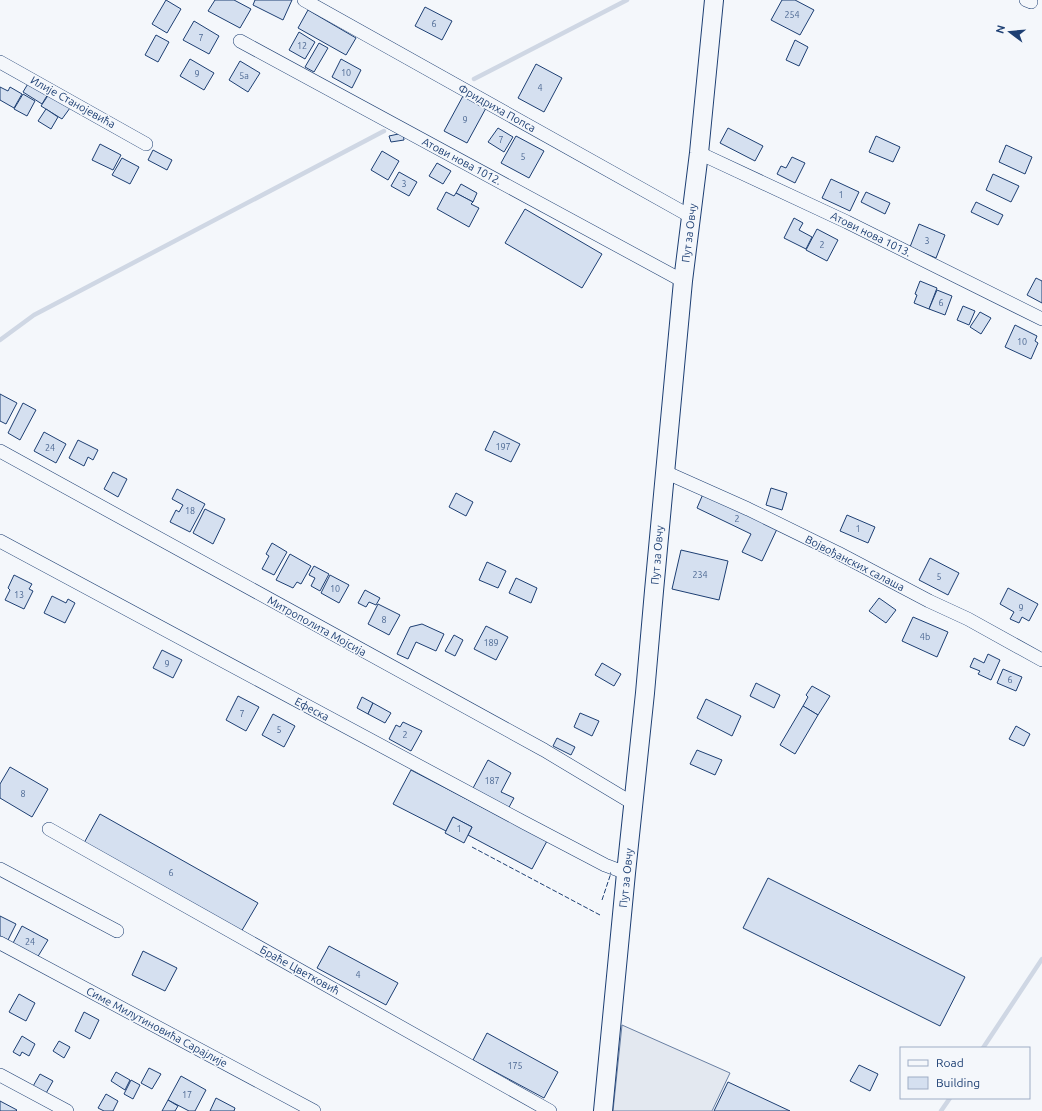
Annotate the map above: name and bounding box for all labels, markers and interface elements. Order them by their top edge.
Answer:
house number: 254 [784,10,800,20]
north arrow [990,12,1030,52]
house number: 6 [431,19,437,29]
text: N [993,24,1007,35]
house number: 7 [198,33,204,43]
house number: 12 [297,41,307,51]
house number: 10 [341,68,351,78]
house number: 9 [194,69,200,79]
house number: 5a [239,71,249,81]
street label: Илије Станојевића [28,74,118,130]
street label: Фридриха Попса [456,82,538,134]
house number: 4 [537,83,543,93]
house number: 9 [462,115,468,125]
street label: Атови нова 1012. [420,135,504,187]
house number: 7 [498,135,504,145]
house number: 5 [520,152,526,162]
house number: 3 [401,179,407,189]
house number: 1 [838,190,844,200]
street label: Пут за Овчу [679,202,699,263]
street label: Атови нова 1013. [829,209,913,259]
house number: 3 [924,236,930,246]
house number: 2 [819,240,825,250]
house number: 6 [938,298,944,308]
house number: 10 [1017,337,1027,347]
house number: 197 [495,442,511,452]
house number: 24 [45,443,55,453]
house number: 18 [185,506,195,516]
house number: 2 [734,514,740,524]
street label: Пут за Овчу [648,524,666,585]
house number: 1 [855,524,861,534]
street label: Војвођанских салаша [803,533,907,593]
house number: 234 [692,570,708,580]
house number: 5 [936,572,942,582]
house number: 10 [330,584,340,594]
house number: 13 [14,590,24,600]
street label: Митрополита Мојсија [265,594,369,658]
house number: 9 [1018,603,1024,613]
house number: 8 [381,615,387,625]
house number: 4b [920,632,930,642]
house number: 189 [483,638,499,648]
house number: 9 [164,659,170,669]
house number: 6 [1007,675,1013,685]
street label: Ефеска [293,695,331,723]
house number: 7 [239,709,245,719]
house number: 5 [276,725,282,735]
house number: 2 [402,730,408,740]
house number: 187 [484,776,500,786]
house number: 8 [20,789,26,799]
house number: 1 [456,824,462,834]
street label: Пут за Овчу [617,847,635,908]
house number: 6 [168,868,174,878]
house number: 24 [25,937,35,947]
street label: Браће Цветковић [258,943,342,997]
house number: 4 [355,970,361,980]
street label: Симе Милутиновића Сарајлије [84,985,230,1069]
legend [900,1047,1030,1099]
text: Road [936,1056,964,1069]
house number: 175 [507,1061,523,1071]
text: Building [936,1076,980,1089]
house number: 17 [182,1090,192,1100]

